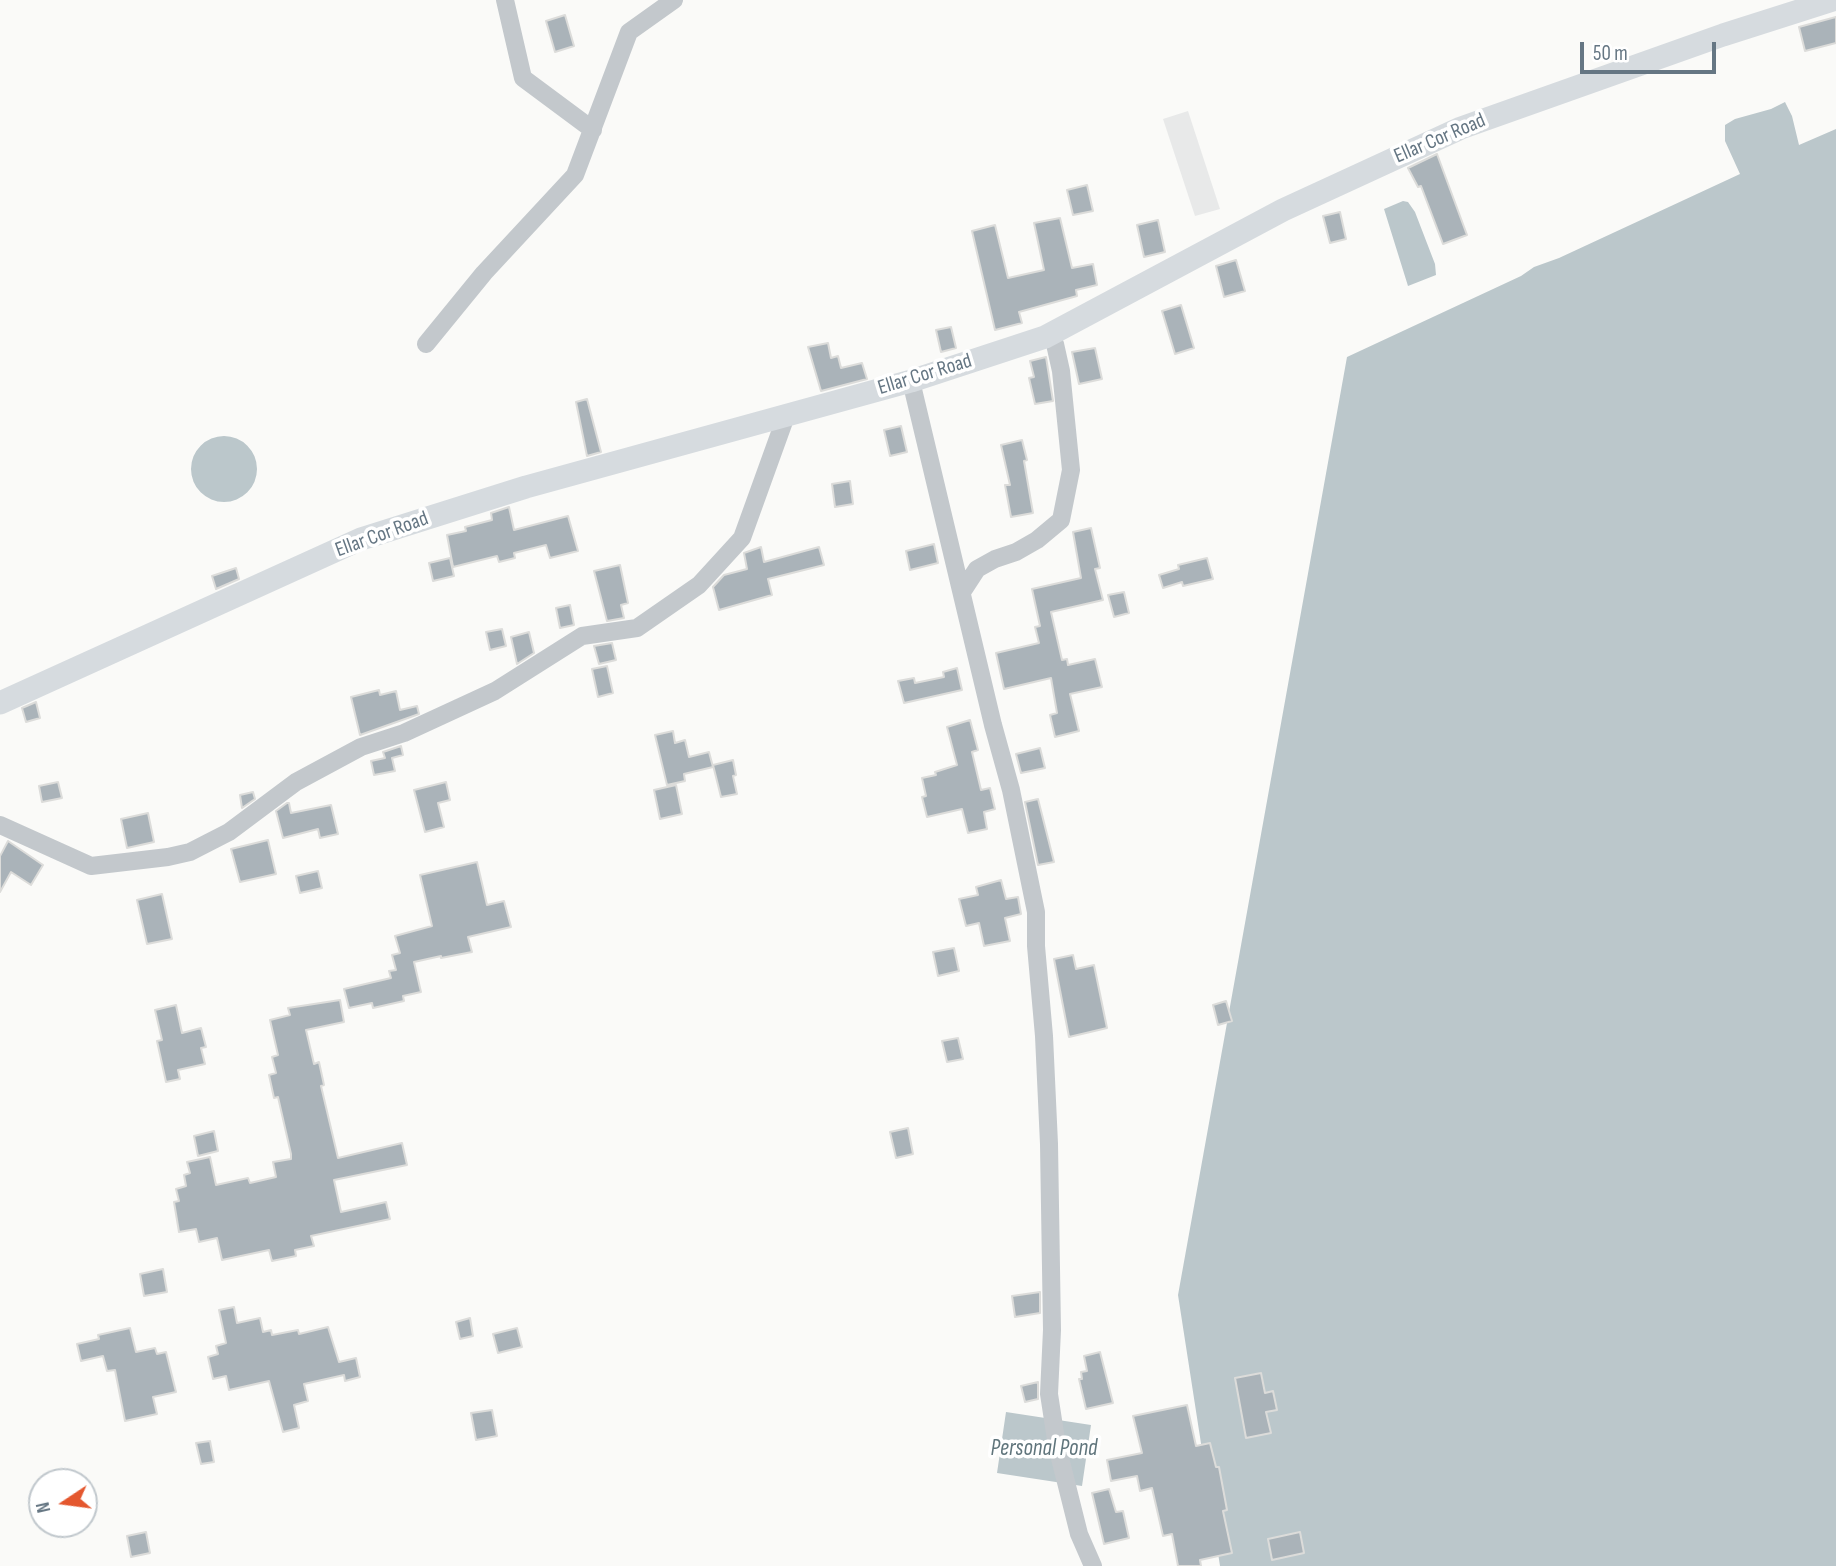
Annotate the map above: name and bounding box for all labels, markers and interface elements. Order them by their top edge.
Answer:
scale bar [1584,28,1720,72]
text: 50 m [1593,41,1628,66]
street label: Ellar Cor Road [1390,108,1490,170]
street label: Ellar Cor Road [875,349,975,401]
street label: Ellar Cor Road [332,507,432,563]
water label: Personal Pond [991,1435,1097,1463]
north arrow [28,1468,98,1538]
text: N [32,1500,56,1515]

